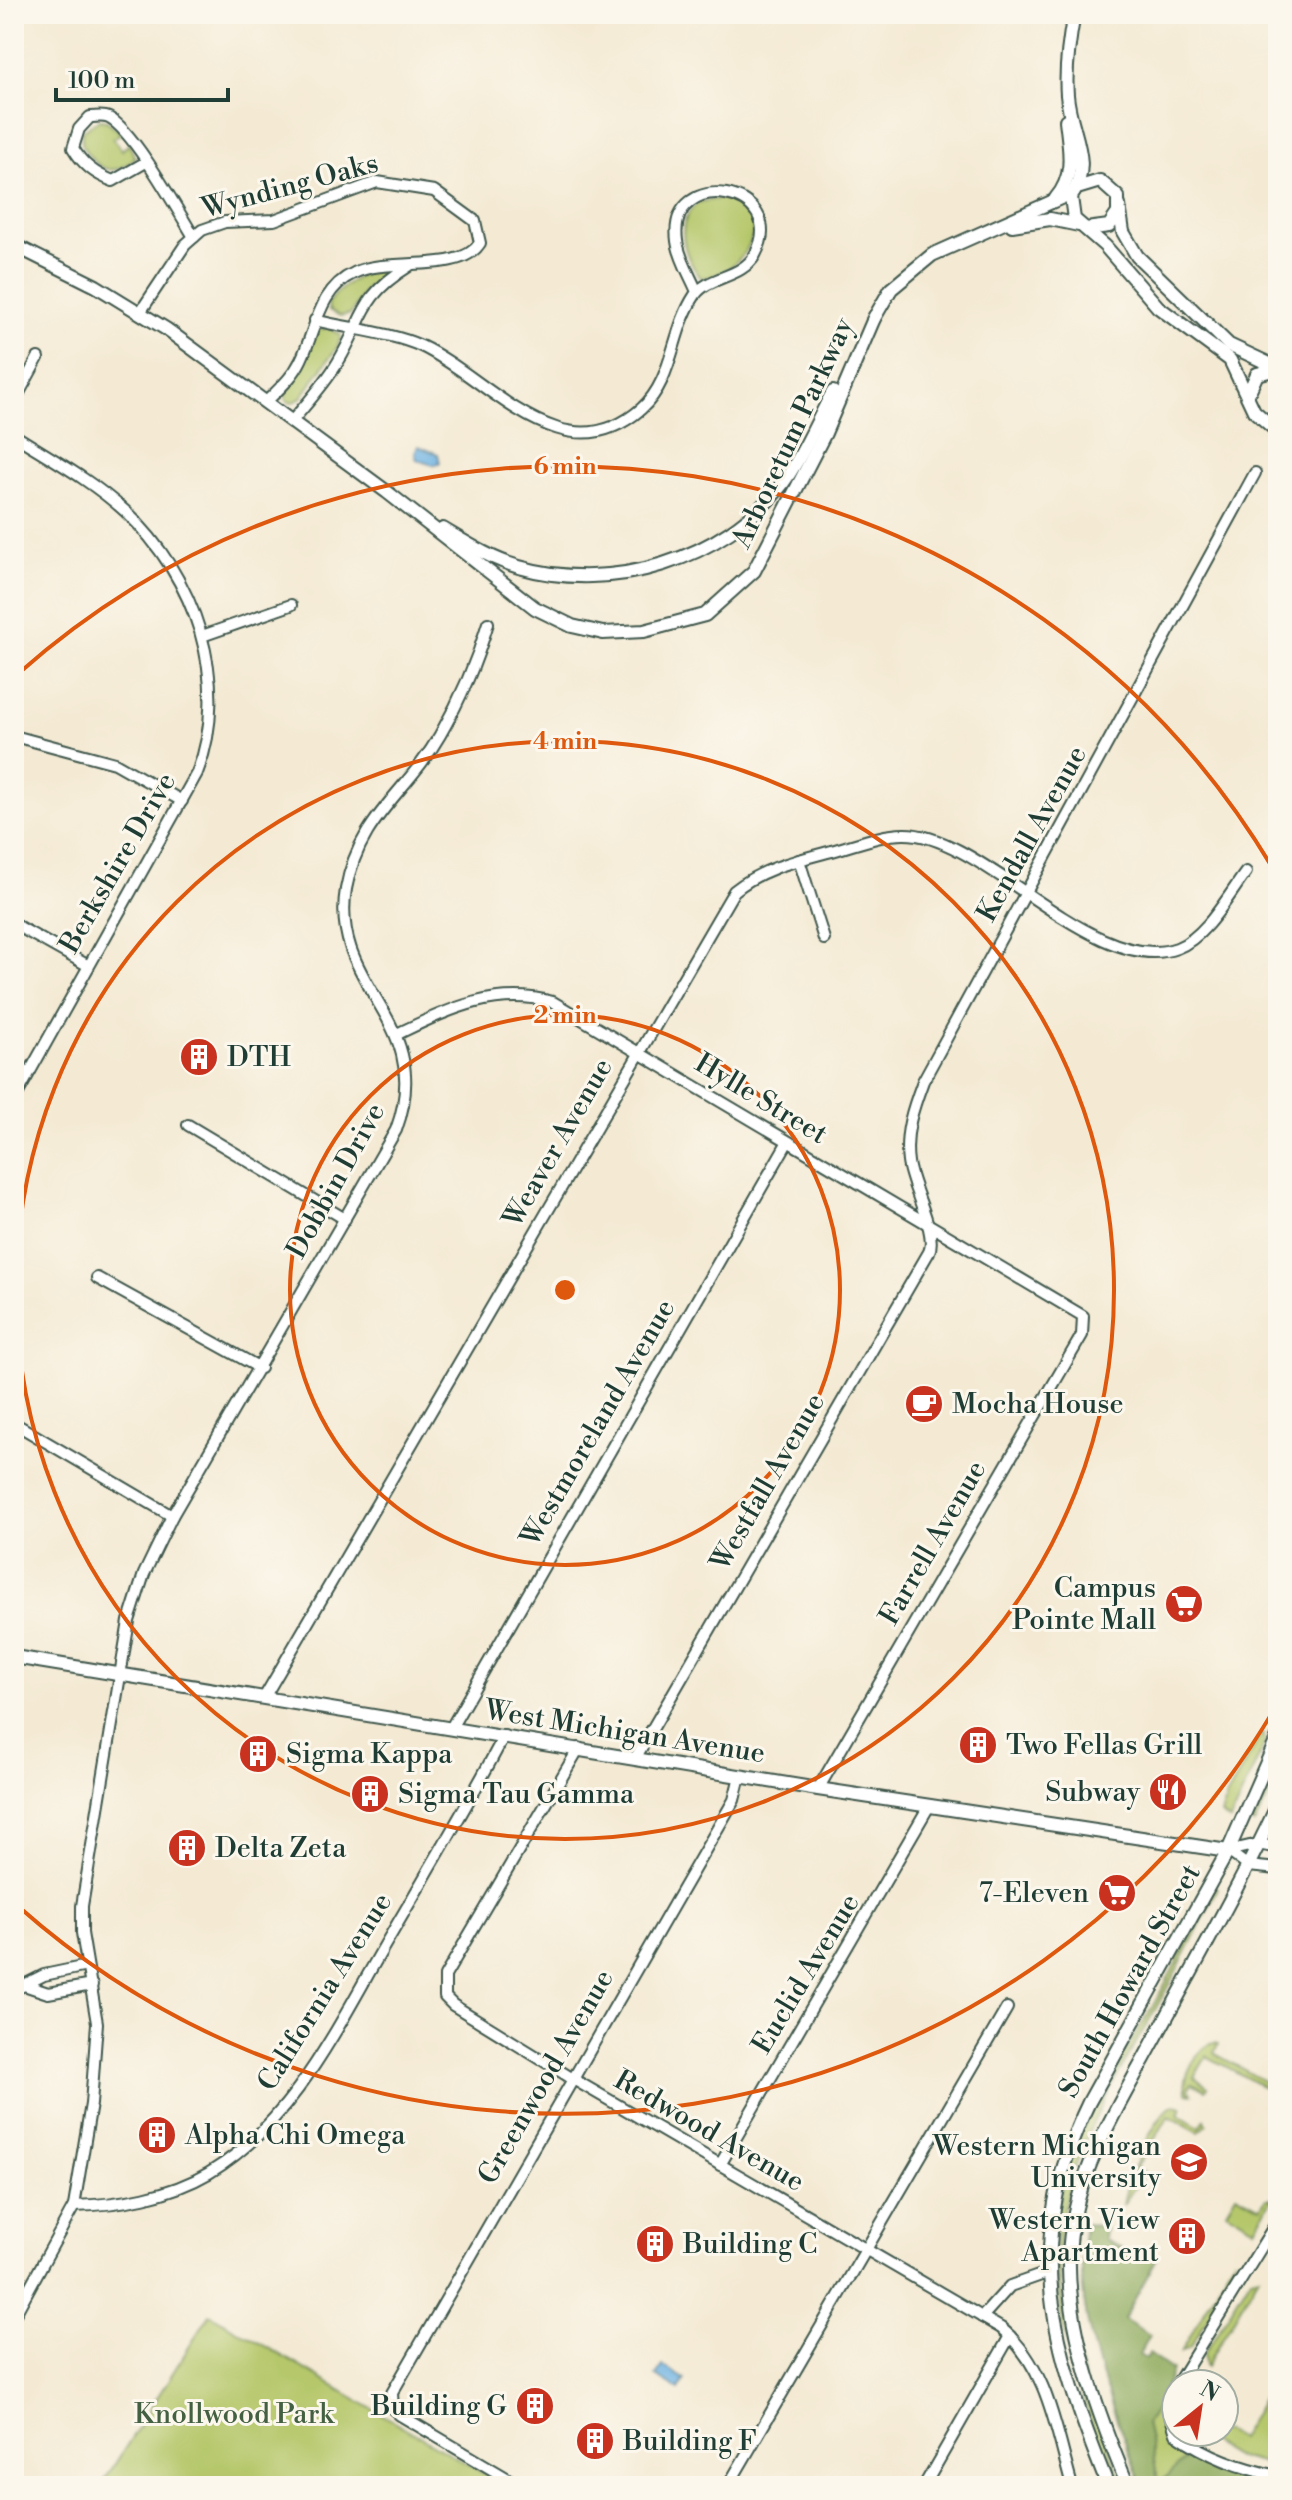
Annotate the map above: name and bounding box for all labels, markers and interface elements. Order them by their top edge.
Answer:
scale bar [56,52,228,102]
text: 100 m [68,66,135,96]
street label: Wynding Oaks [197,146,382,227]
street label: Arboretum Parkway [724,312,862,555]
text: 6 min [533,452,597,482]
text: 4 min [533,727,597,757]
street label: Kendall Avenue [969,740,1095,928]
street label: Berkshire Drive [52,767,184,960]
text: 2 min [533,1001,597,1031]
building icon: DTH [178,1036,220,1078]
place label: DTH [227,1040,291,1075]
street label: Hylle Street [688,1046,834,1152]
street label: Weaver Avenue [495,1052,621,1235]
street label: Dobbin Drive [279,1097,393,1265]
centre of rings [551,1276,579,1304]
street label: Westmoreland Avenue [512,1293,683,1554]
cafe icon: Mocha House [903,1383,945,1425]
street label: Westfall Avenue [703,1387,833,1578]
place label: Mocha House [952,1387,1124,1422]
street label: Farrell Avenue [872,1455,994,1631]
place label: Campus Pointe Mall [1012,1571,1156,1638]
supermarket icon: Campus Pointe Mall [1163,1583,1205,1625]
street label: West Michigan Avenue [481,1692,768,1771]
building icon: Two Fellas Grill [957,1724,999,1766]
place label: Two Fellas Grill [1006,1728,1202,1763]
building icon: Sigma Kappa [237,1733,279,1775]
place label: Sigma Kappa [286,1737,453,1772]
restaurant icon: Subway [1147,1771,1189,1813]
building icon: Sigma Tau Gamma [349,1773,391,1815]
place label: Subway [1045,1775,1140,1810]
place label: Sigma Tau Gamma [398,1777,635,1812]
building icon: Delta Zeta [166,1827,208,1869]
place label: Delta Zeta [215,1831,347,1866]
street label: South Howard Street [1051,1858,1209,2104]
supermarket icon: 7-Eleven [1096,1872,1138,1914]
place label: 7-Eleven [979,1876,1089,1911]
street label: California Avenue [250,1886,400,2098]
street label: Euclid Avenue [744,1888,868,2060]
street label: Greenwood Avenue [470,1964,622,2190]
street label: Redwood Avenue [608,2062,810,2200]
building icon: Alpha Chi Omega [136,2114,178,2156]
place label: Alpha Chi Omega [184,2118,406,2153]
place label: Western Michigan University [932,2129,1161,2196]
school or university icon: Western Michigan University [1168,2141,1210,2183]
place label: Western View Apartment [988,2203,1160,2270]
building icon: Western View Apartment [1166,2215,1208,2257]
building icon: Building C [634,2223,676,2265]
place label: Building C [682,2227,818,2262]
north arrow [1160,2368,1240,2448]
text: N [1195,2376,1224,2408]
building icon: Building G [514,2385,556,2427]
place label: Building G [370,2389,507,2424]
park label: Knollwood Park [134,2397,335,2432]
building icon: Building F [574,2420,616,2462]
place label: Building F [622,2424,757,2459]

